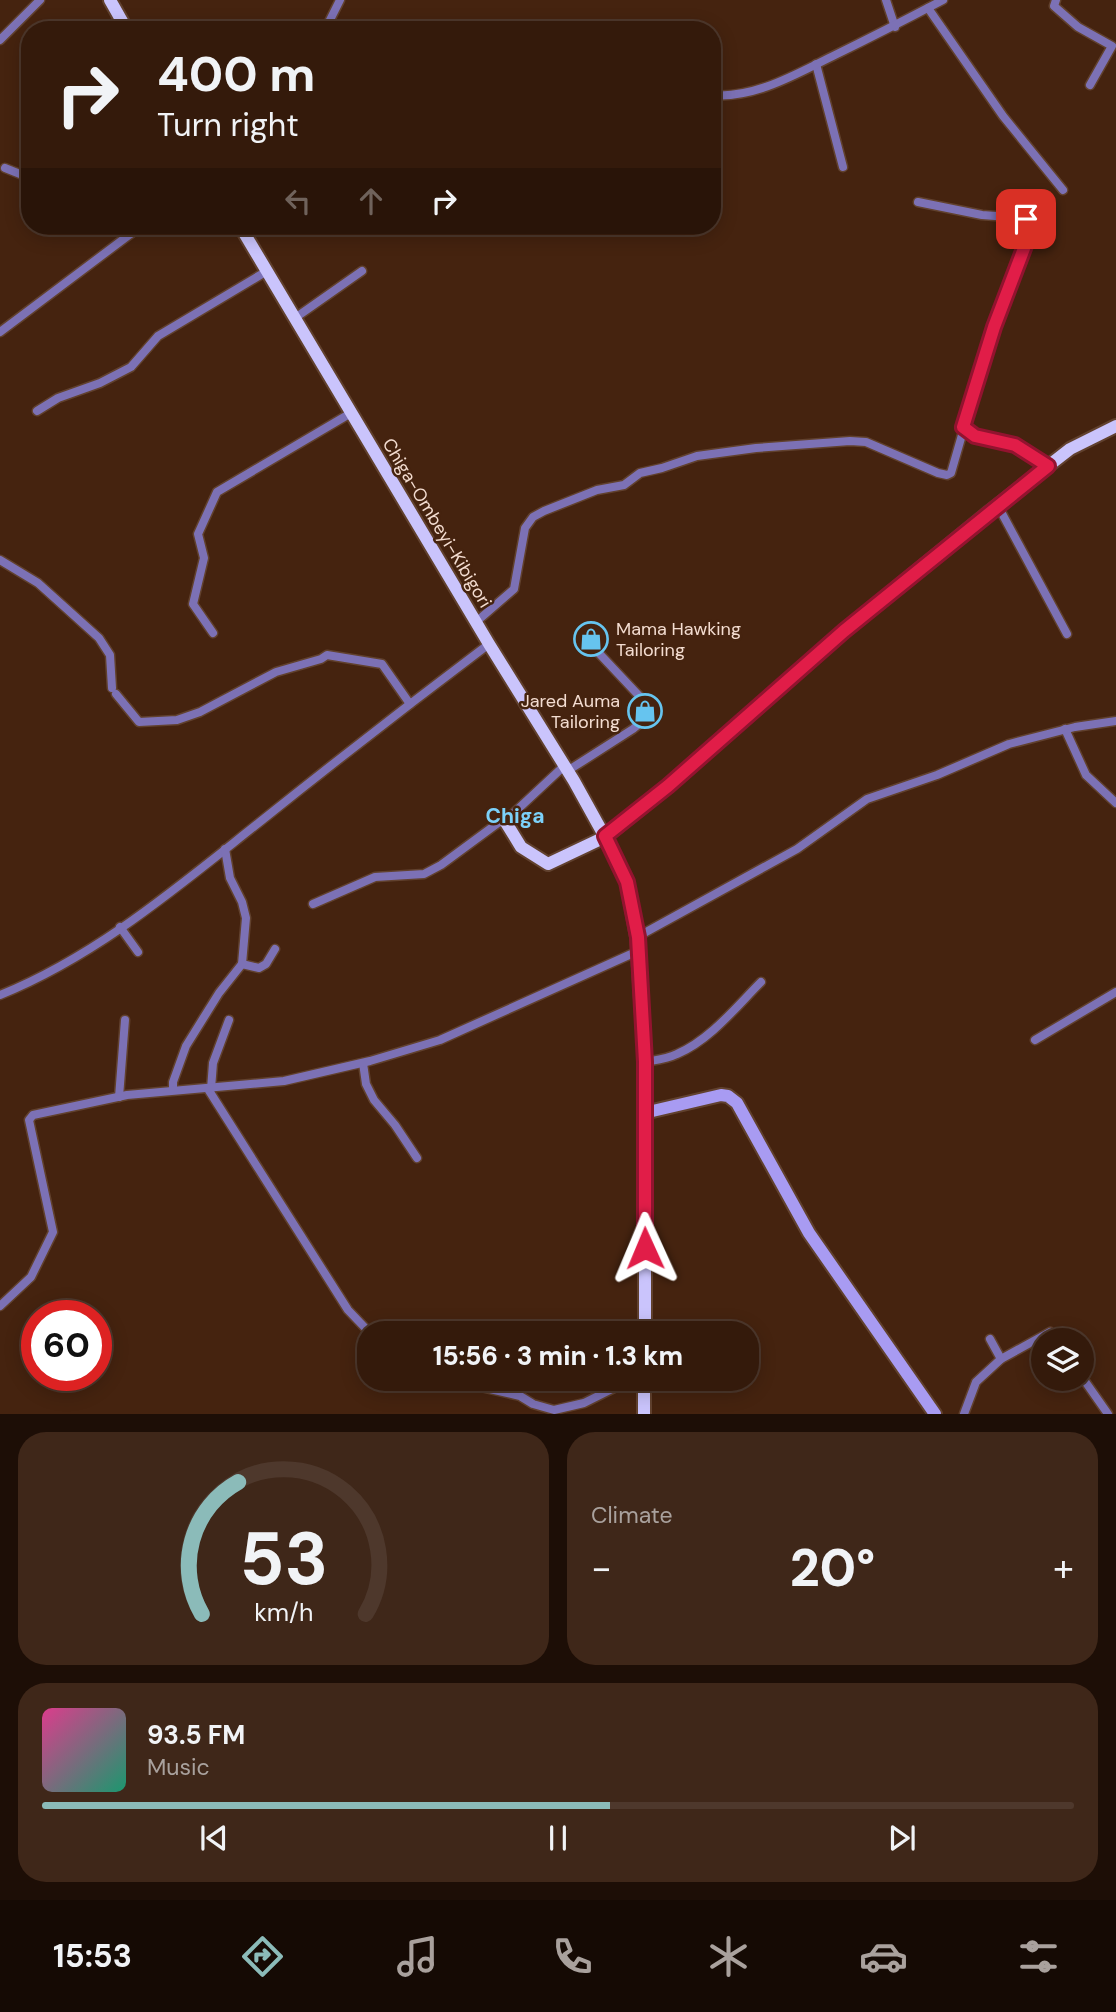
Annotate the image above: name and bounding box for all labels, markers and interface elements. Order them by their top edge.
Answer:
text: 400 m [157,42,315,106]
icon: right [42,49,133,140]
text: Turn right [157,104,299,146]
icon: left [279,182,317,220]
icon: ahead [352,182,390,220]
icon: right [425,182,463,220]
pin [996,189,1056,249]
icon: arrive [1007,200,1045,238]
street label: Chiga-Ombeyi-Kibigori [377,434,497,612]
place label: Mama Hawking Tailoring [616,617,741,662]
shop icon: Mama Hawking Tailoring [572,620,610,658]
place label: Jared Auma Tailoring [521,689,620,734]
shop icon: Jared Auma Tailoring [626,692,664,730]
district label: Chiga [485,802,545,830]
position arrow [608,1211,682,1285]
speed limit sign: 60 [21,1300,112,1391]
map controls [1031,1328,1094,1391]
button: layers [1031,1328,1094,1391]
text: 15:56 · 3 min · 1.3 km [433,1339,683,1373]
text: Climate [591,1500,673,1530]
text: 53 [239,1513,328,1608]
text: 20° [790,1534,875,1602]
text: − [591,1543,612,1593]
text: + [1053,1543,1074,1593]
text: km/h [254,1596,313,1629]
text: 93.5 FM [147,1718,245,1752]
text: Music [147,1752,210,1782]
icon: previous [195,1819,233,1857]
icon: pause [539,1819,577,1857]
icon: next [883,1819,921,1857]
icon: directions [238,1932,287,1981]
icon: music [393,1932,442,1981]
icon: phone [548,1932,597,1981]
icon: climate [704,1932,753,1981]
icon: car [859,1932,908,1981]
icon: filters [1014,1932,1063,1981]
text: 15:53 [53,1935,132,1977]

